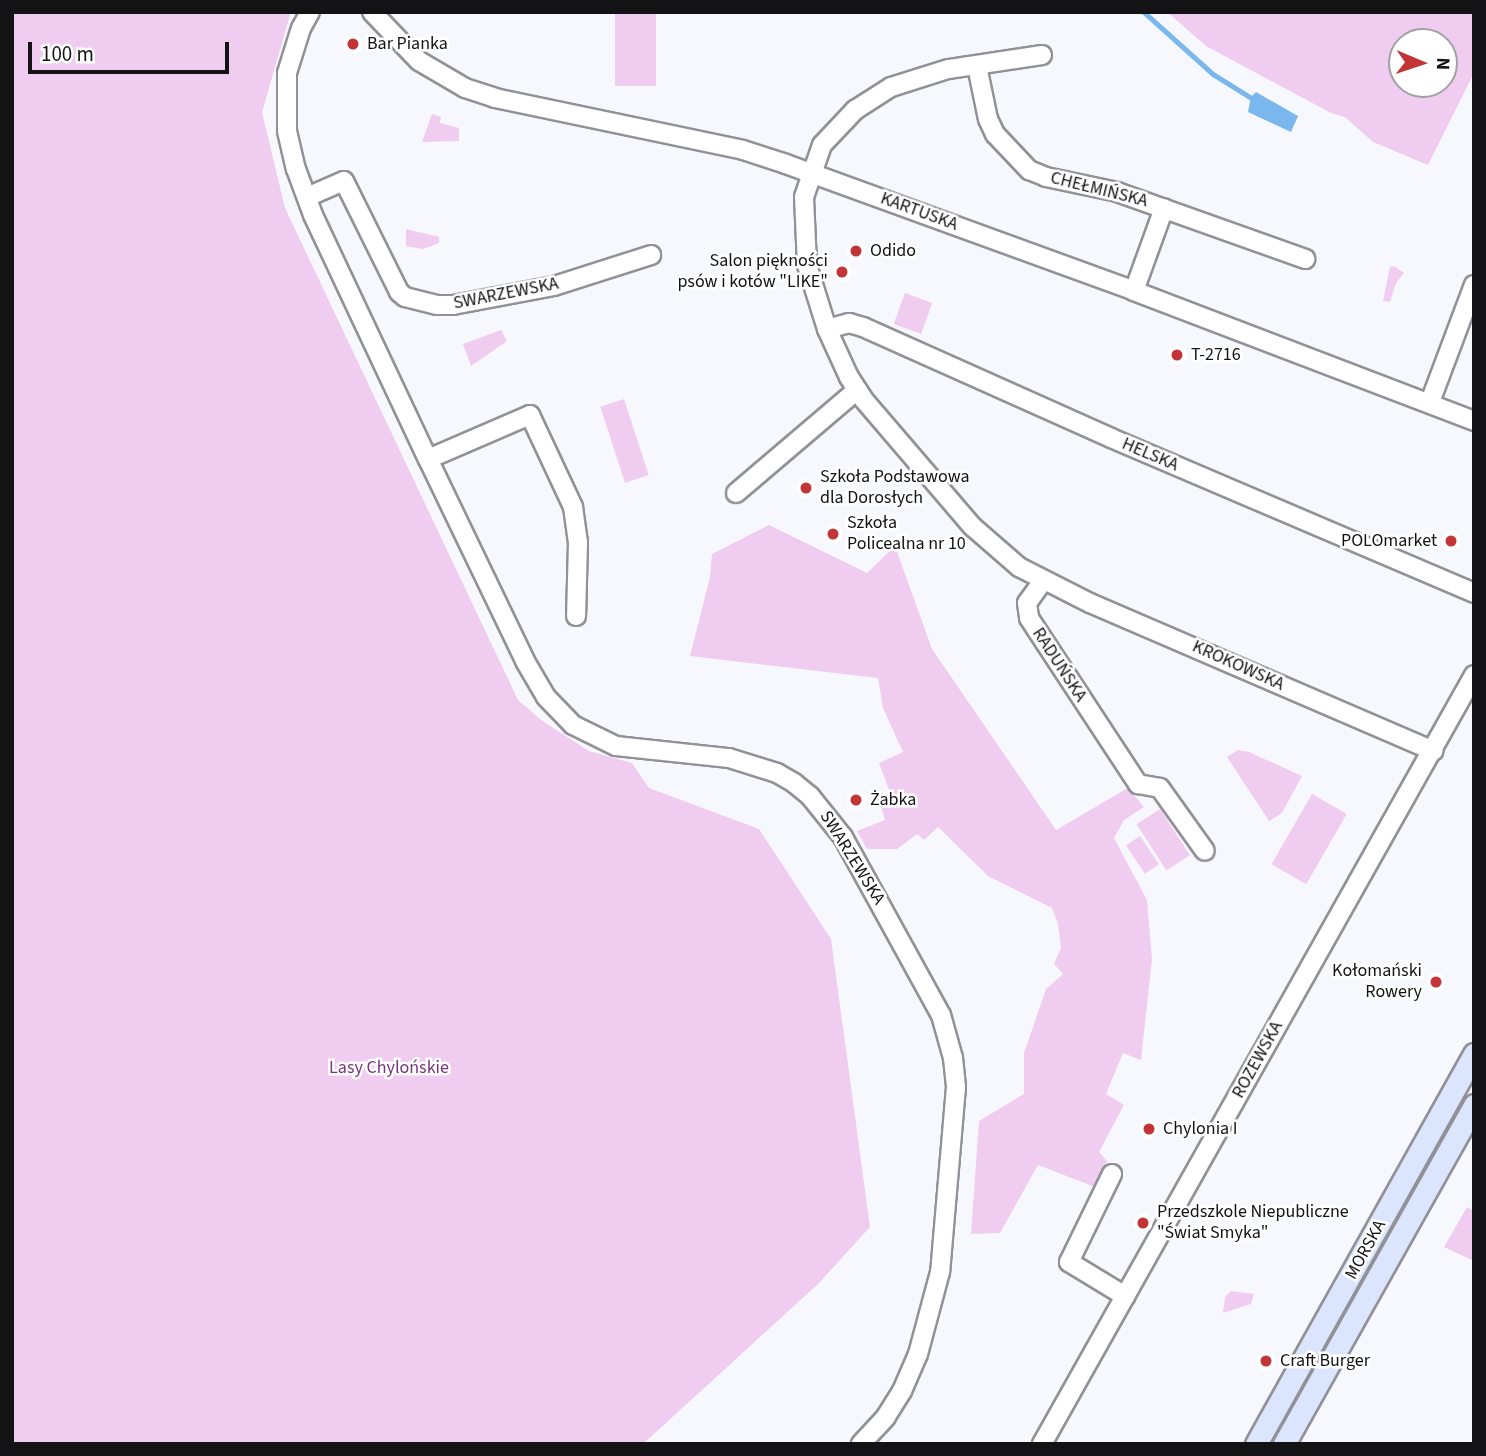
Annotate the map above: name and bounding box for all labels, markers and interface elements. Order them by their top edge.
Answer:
scale bar [32,28,233,72]
north arrow [1388,28,1458,98]
place label: Bar Pianka [367,33,448,55]
marker: Bar Pianka [345,36,361,52]
text: 100 m [41,39,94,69]
text: N [1429,57,1456,70]
street label: CHEŁMIŃSKA [1048,167,1150,213]
street label: KARTUSKA [877,188,961,236]
place label: Odido [870,240,916,262]
marker: Odido [848,243,864,259]
place label: Salon piękności psów i kotów "LIKE" [677,251,828,294]
marker: Salon piękności psów i kotów "LIKE" [834,264,850,280]
street label: SWARZEWSKA [452,273,560,315]
place label: T-2716 [1191,344,1241,366]
marker: T-2716 [1169,347,1185,363]
street label: HELSKA [1119,433,1181,477]
place label: Szkoła Podstawowa dla Dorosłych [820,467,970,510]
marker: Szkoła Podstawowa dla Dorosłych [798,480,814,496]
place label: Szkoła Policealna nr 10 [847,513,966,556]
marker: Szkoła Policealna nr 10 [825,526,841,542]
place label: POLOmarket [1341,530,1437,552]
marker: POLOmarket [1443,533,1459,549]
street label: RADUŃSKA [1027,624,1091,706]
street label: KROKOWSKA [1189,636,1287,696]
place label: Żabka [870,789,916,811]
marker: Żabka [848,792,864,808]
street label: SWARZEWSKA [815,807,889,909]
place label: Kołomański Rowery [1332,961,1422,1004]
marker: Kołomański Rowery [1428,974,1444,990]
street label: ROZEWSKA [1228,1018,1288,1102]
park label: Lasy Chylońskie [329,1057,449,1079]
place label: Chylonia I [1163,1118,1238,1140]
marker: Chylonia I [1141,1121,1157,1137]
place label: Przedszkole Niepubliczne "Świat Smyka" [1157,1202,1349,1244]
marker: Przedszkole Niepubliczne "Świat Smyka" [1135,1215,1151,1231]
street label: MORSKA [1341,1216,1391,1284]
place label: Craft Burger [1280,1350,1370,1372]
marker: Craft Burger [1258,1353,1274,1369]

